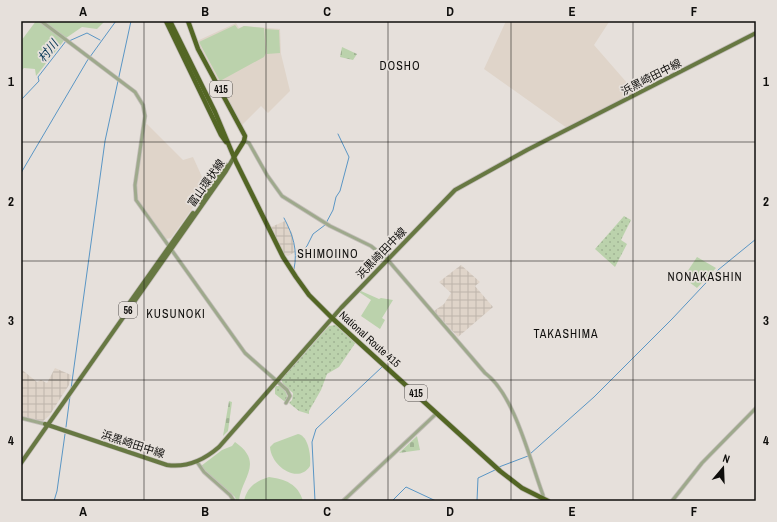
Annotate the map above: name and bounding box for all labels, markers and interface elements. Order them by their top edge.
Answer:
text: A [79,3,87,20]
text: B [201,3,209,20]
text: C [323,3,331,20]
text: D [446,3,454,20]
text: E [568,3,576,20]
text: F [691,3,698,20]
water label: 村川 [34,35,63,65]
street label: 浜黒崎田中線 [618,56,684,98]
district label: DOSHO [379,58,421,74]
text: 1 [8,73,14,90]
text: 1 [763,73,769,90]
road number: 415 [210,81,232,97]
street label: 富山環状線 [184,156,228,210]
text: 2 [8,193,14,210]
text: 2 [763,193,769,210]
street label: 浜黒崎田中線 [353,224,409,282]
district label: SHIMOIINO [297,246,359,262]
district label: NONAKASHIN [667,269,743,285]
road number: 56 [119,302,137,318]
district label: KUSUNOKI [146,306,206,322]
street label: National Route 415 [336,308,404,370]
text: 3 [8,312,14,329]
text: 3 [763,312,769,329]
district label: TAKASHIMA [533,326,599,342]
road number: 415 [405,385,427,401]
street label: 浜黒崎田中線 [99,427,167,461]
text: 4 [8,432,14,449]
text: 4 [763,432,769,449]
north arrow [703,448,743,488]
text: N [721,451,732,466]
text: A [79,503,87,520]
text: B [201,503,209,520]
text: C [323,503,331,520]
text: D [446,503,454,520]
text: E [568,503,576,520]
text: F [691,503,698,520]

